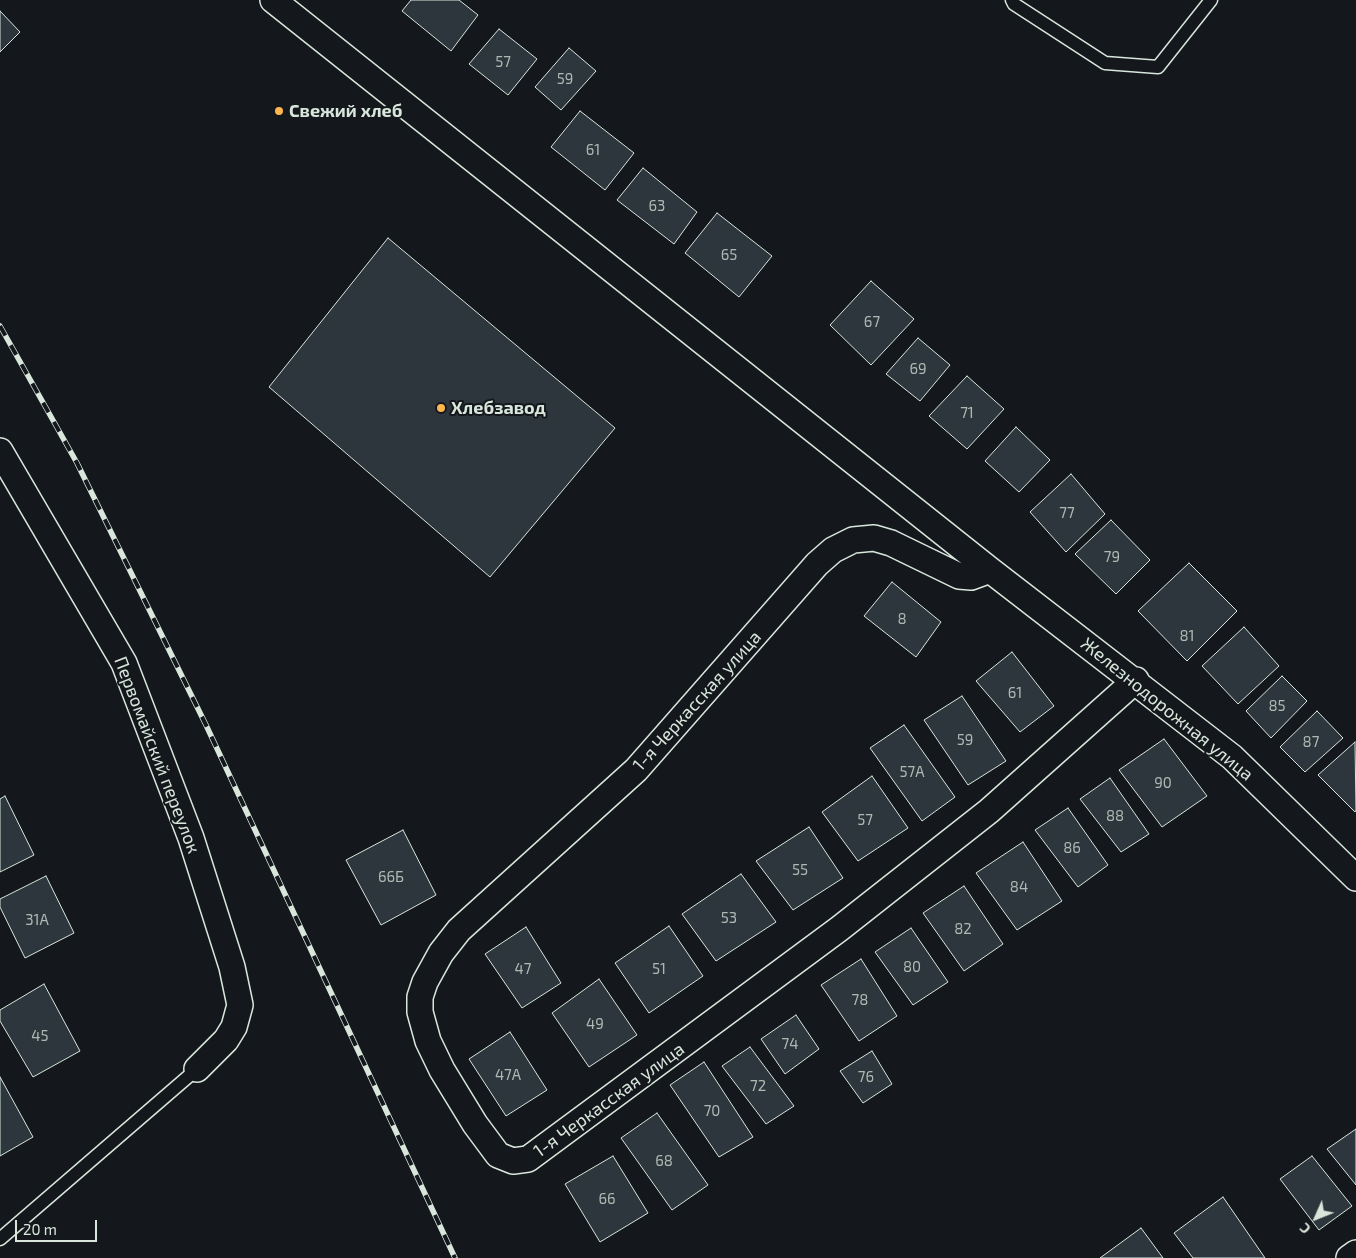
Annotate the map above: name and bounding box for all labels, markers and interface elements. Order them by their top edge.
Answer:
house number: 57 [495,53,511,71]
house number: 59 [557,70,573,88]
place label: Свежий хлеб [289,100,402,122]
marker: Свежий хлеб [273,105,285,117]
house number: 61 [586,141,600,159]
house number: 63 [649,197,665,215]
house number: 65 [721,246,737,264]
house number: 67 [864,313,880,331]
house number: 69 [909,360,927,378]
place label: Хлебзавод [451,397,546,419]
marker: Хлебзавод [435,402,447,414]
house number: 71 [960,404,974,422]
house number: 77 [1059,504,1075,522]
house number: 79 [1104,548,1120,566]
house number: 8 [897,610,907,628]
street label: 1-я Черкасская улица [628,626,766,776]
house number: 81 [1179,627,1195,645]
street label: Железнодорожная улица [1077,633,1257,785]
street label: Первомайский переулок [109,653,205,857]
house number: 61 [1008,684,1022,702]
house number: 85 [1268,697,1286,715]
house number: 59 [957,731,973,749]
house number: 87 [1303,733,1319,751]
house number: 57А [899,763,925,781]
house number: 90 [1154,774,1172,792]
house number: 88 [1106,807,1124,825]
house number: 57 [857,811,873,829]
house number: 86 [1063,839,1081,857]
house number: 55 [792,861,808,879]
house number: 66Б [378,868,404,886]
house number: 84 [1010,878,1028,896]
house number: 53 [721,909,737,927]
house number: 31А [25,911,49,929]
house number: 82 [954,920,972,938]
house number: 80 [903,958,921,976]
house number: 47 [515,960,531,978]
house number: 51 [652,960,666,978]
house number: 78 [852,991,868,1009]
house number: 49 [586,1015,604,1033]
house number: 45 [31,1027,49,1045]
house number: 74 [782,1035,798,1053]
street label: 1-я Черкасская улица [529,1038,689,1162]
house number: 47А [495,1066,521,1084]
house number: 76 [858,1068,874,1086]
house number: 72 [750,1077,766,1095]
house number: 70 [704,1102,720,1120]
house number: 68 [655,1152,673,1170]
house number: 66 [598,1190,616,1208]
north arrow [1291,1193,1341,1243]
scale bar [18,1210,100,1242]
text: 20 m [23,1220,57,1238]
text: С [1296,1220,1314,1238]

